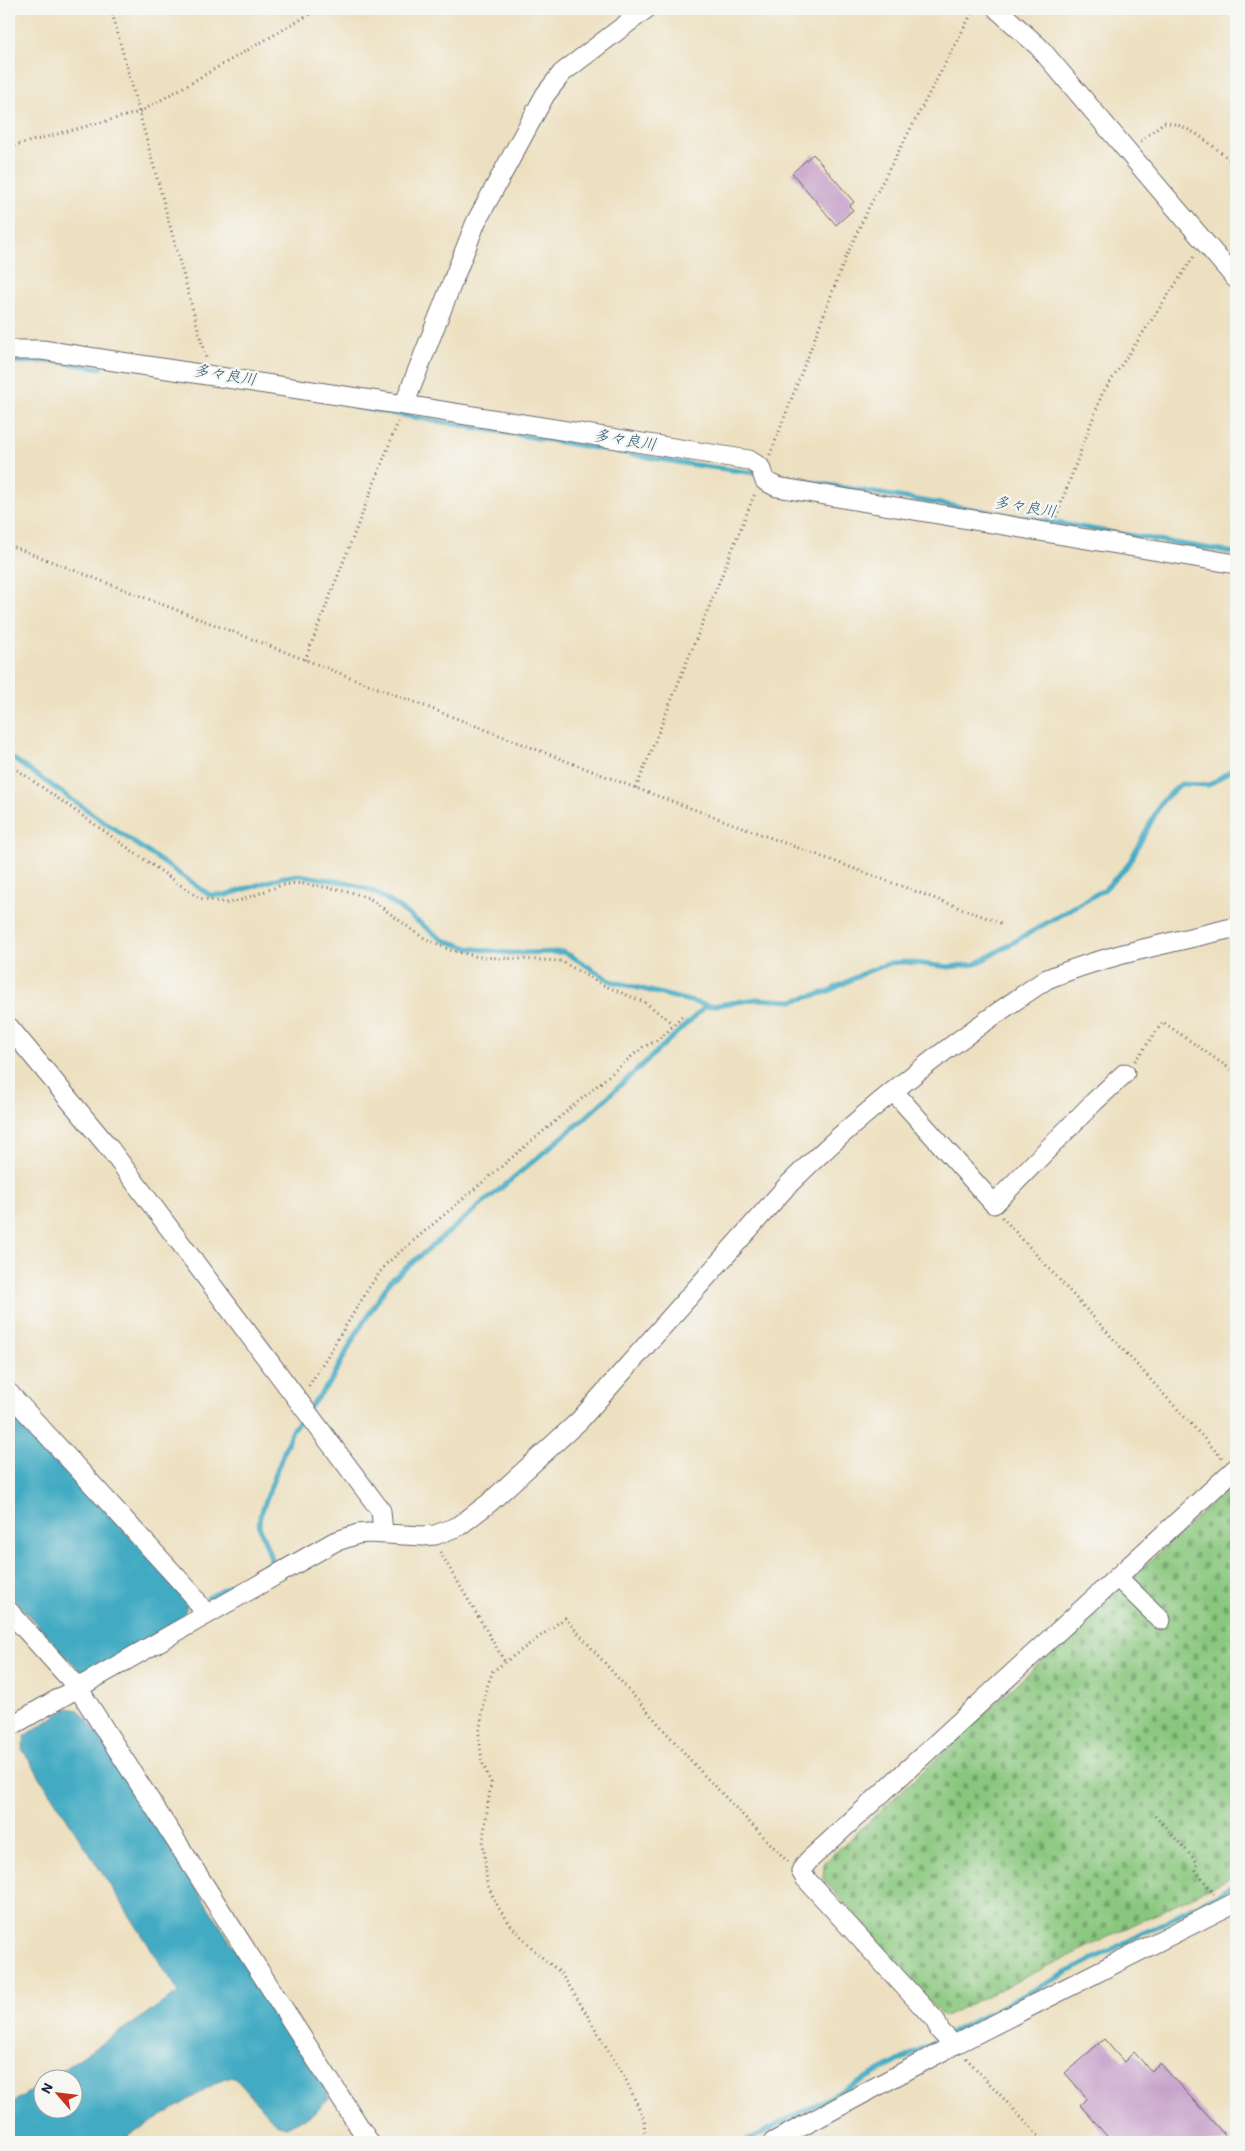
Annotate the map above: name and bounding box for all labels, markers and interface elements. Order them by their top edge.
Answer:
water label: 多々良川 [192,360,258,389]
water label: 多々良川 [592,425,658,454]
water label: 多々良川 [992,492,1058,521]
north arrow [32,2068,82,2118]
text: N [37,2080,57,2096]

